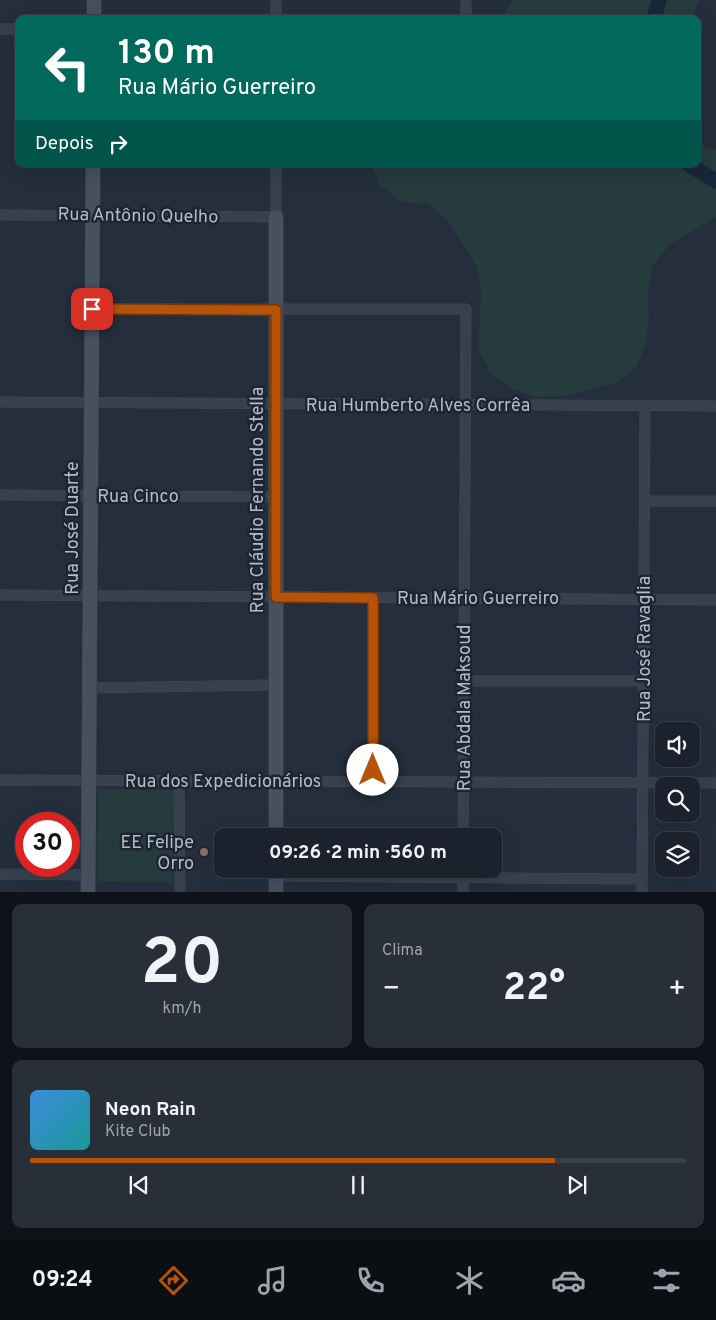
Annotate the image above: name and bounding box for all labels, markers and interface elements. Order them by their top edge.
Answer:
text: 130 m [118,32,215,76]
icon: left [35,35,100,100]
text: Rua Mário Guerreiro [118,75,316,102]
icon: right [104,130,132,158]
text: Depois [35,132,94,156]
street label: Rua Antônio Quelho [57,204,219,229]
pin [71,288,113,330]
icon: arrive [78,295,106,323]
street label: Rua Cláudio Fernando Stella [247,387,270,613]
street label: Rua Humberto Alves Corrêa [306,395,530,418]
street label: Rua José Duarte [62,461,85,595]
street label: Rua Cinco [97,486,179,509]
street label: Rua José Ravaglia [634,576,657,722]
street label: Rua Mário Guerreiro [397,588,559,611]
street label: Rua Abdala Maksoud [454,625,477,791]
map controls [655,722,700,877]
button: sound [655,722,700,767]
position arrow [346,743,398,795]
street label: Rua dos Expedicionários [125,771,321,794]
button: search [655,777,700,822]
speed limit sign: 30 [15,812,80,877]
place label: EE Felipe Orro [121,832,194,876]
button: layers [655,832,700,877]
text: 09:26 · 2 min · 560 m [269,841,447,865]
marker: EE Felipe Orro [198,846,210,858]
text: 20 [141,925,223,1007]
text: Clima [382,941,423,961]
text: 22° [503,965,565,1014]
text: − [382,972,400,1008]
text: + [668,972,686,1008]
text: km/h [163,999,201,1019]
text: Neon Rain [105,1098,196,1122]
text: Kite Club [105,1122,170,1142]
icon: previous [125,1171,153,1199]
icon: pause [344,1171,372,1199]
icon: next [563,1171,591,1199]
icon: directions [156,1263,191,1298]
icon: music [255,1263,290,1298]
icon: phone [353,1263,388,1298]
icon: climate [452,1263,487,1298]
icon: car [551,1263,586,1298]
icon: filters [649,1263,684,1298]
text: 09:24 [32,1267,93,1294]

